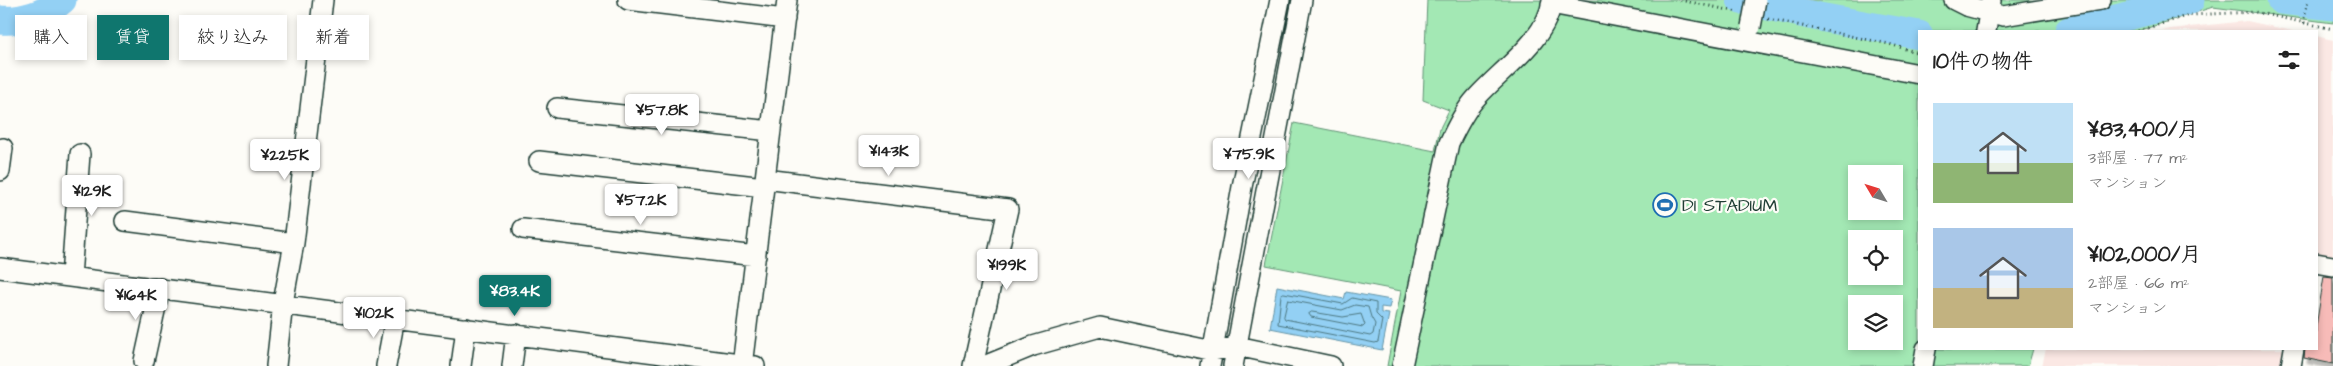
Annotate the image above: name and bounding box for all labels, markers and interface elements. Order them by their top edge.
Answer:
chip: 購入 [15,15,87,60]
chip: 賃貸 [97,15,169,60]
chip: 絞り込み [179,15,287,60]
chip: 新着 [297,15,369,60]
icon: filters [2275,46,2303,74]
text: 10件の物件 [1933,47,2033,76]
pin: ¥57.8K [621,94,703,136]
text: ¥57.8K [636,99,688,121]
text: ¥83,400/月 [2088,115,2199,144]
icon: home [1973,123,2033,183]
pin: ¥143K [854,134,924,177]
pin: ¥225K [250,138,320,181]
pin: ¥75.9K [1208,138,1290,180]
text: ¥143K [869,140,909,162]
text: ¥75.9K [1224,143,1274,165]
text: ¥225K [261,144,309,166]
text: 3部屋 · 77 m² [2088,147,2188,169]
north arrow [1848,165,1902,220]
map controls [1848,165,1903,350]
text: マンション [2088,172,2167,194]
pin: ¥129K [57,174,127,217]
text: ¥129K [73,180,111,202]
pin: ¥57.2K [600,184,682,226]
text: ¥57.2K [616,189,666,211]
sports icon: DI STADIUM [1652,192,1678,218]
place label: DI STADIUM [1682,193,1777,218]
button: locate [1848,230,1903,285]
text: ¥102,000/月 [2088,240,2201,269]
pin: ¥199K [972,248,1042,291]
icon: home [1973,248,2033,308]
text: ¥199K [988,254,1026,276]
text: 2部屋 · 66 m² [2088,272,2189,294]
pin: ¥83.4K [474,274,556,317]
pin: ¥164K [101,278,171,321]
text: ¥83.4K [490,280,540,302]
text: ¥164K [115,284,157,306]
button: layers [1848,295,1903,350]
pin: ¥102K [339,296,409,339]
text: マンション [2088,297,2167,319]
text: ¥102K [354,302,394,324]

